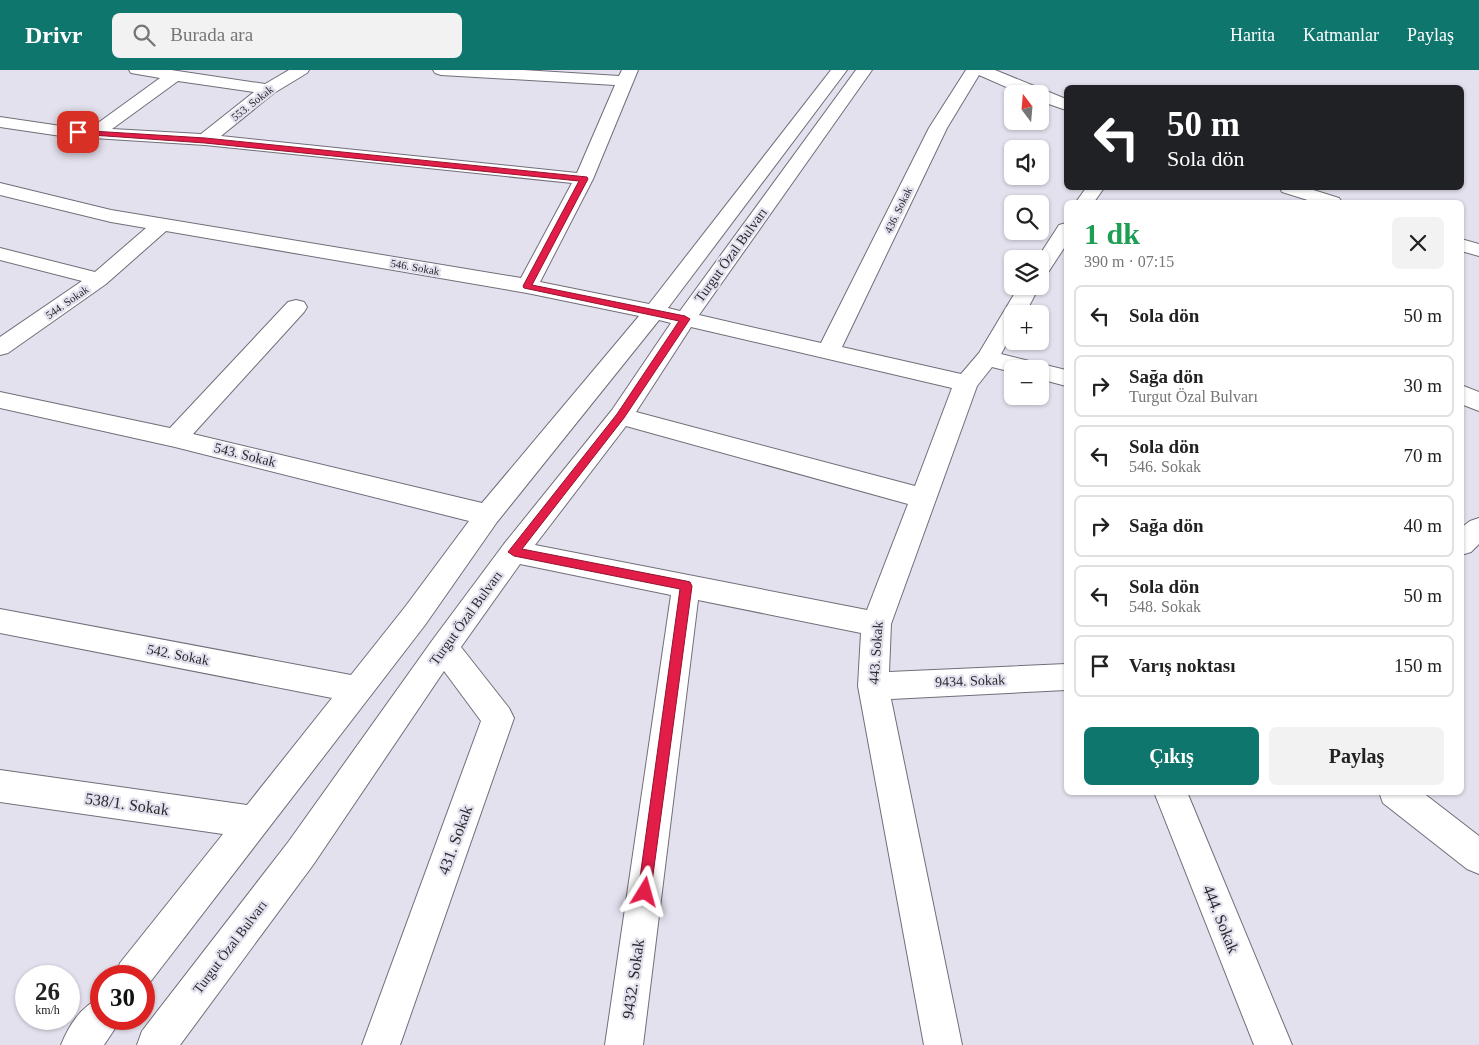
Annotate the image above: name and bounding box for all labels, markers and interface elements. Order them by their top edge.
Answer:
search box [112,13,462,58]
icon: search [130,21,158,49]
text: Drivr [25,22,82,48]
text: Burada ara [170,24,253,45]
text: Harita [1230,25,1275,45]
text: Katmanlar [1303,25,1379,45]
text: Paylaş [1407,25,1454,45]
street label: 553. Sokak [229,83,276,123]
north arrow [1004,85,1049,130]
map controls [1004,85,1049,405]
icon: left [1084,105,1149,170]
text: 50 m [1167,105,1240,144]
pin [57,111,99,153]
icon: arrive [64,118,92,146]
button: sound [1004,140,1049,185]
text: Sola dön [1167,146,1245,171]
street label: 436. Sokak [882,185,914,235]
button: search [1004,195,1049,240]
street label: Turgut Özal Bulvarı [691,204,770,305]
text: 1 dk [1084,217,1140,250]
button: close [1392,217,1444,269]
button: layers [1004,250,1049,295]
text: 390 m · 07:15 [1084,253,1174,270]
street label: 546. Sokak [390,257,441,277]
street label: 544. Sokak [43,283,91,321]
icon: left [1086,302,1114,330]
button: + [1004,305,1049,350]
text: Sola dön [1129,305,1199,326]
text: 50 m [1403,305,1442,326]
button: − [1004,360,1049,405]
text: Sağa dön [1129,366,1203,387]
icon: right [1086,372,1114,400]
text: 30 m [1403,375,1442,396]
text: Turgut Özal Bulvarı [1129,388,1258,405]
text: Sola dön [1129,436,1199,457]
street label: 543. Sokak [213,440,277,470]
icon: left [1086,442,1114,470]
text: 70 m [1403,445,1442,466]
text: 546. Sokak [1129,458,1201,475]
icon: right [1086,512,1114,540]
text: Sağa dön [1129,515,1203,536]
text: 40 m [1403,515,1442,536]
street label: Turgut Özal Bulvarı [426,567,505,668]
text: Sola dön [1129,576,1199,597]
icon: left [1086,582,1114,610]
text: 50 m [1403,585,1442,606]
text: 548. Sokak [1129,598,1201,615]
street label: 443. Sokak [866,621,886,685]
street label: 542. Sokak [146,642,210,668]
icon: arrive [1086,652,1114,680]
text: Varış noktası [1129,655,1235,676]
text: 150 m [1394,655,1442,676]
street label: 9434. Sokak [935,672,1005,690]
button: Çıkış [1084,727,1259,785]
button: Paylaş [1269,727,1444,785]
street label: 538/1. Sokak [84,790,170,818]
street label: 431. Sokak [435,803,475,877]
position arrow [618,865,670,917]
street label: 444. Sokak [1200,882,1242,956]
street label: Turgut Özal Bulvarı [189,897,270,997]
street label: 9432. Sokak [619,938,647,1020]
speed limit sign: 30 [90,965,155,1030]
text: 26 [35,978,60,1005]
text: km/h [35,1003,60,1017]

